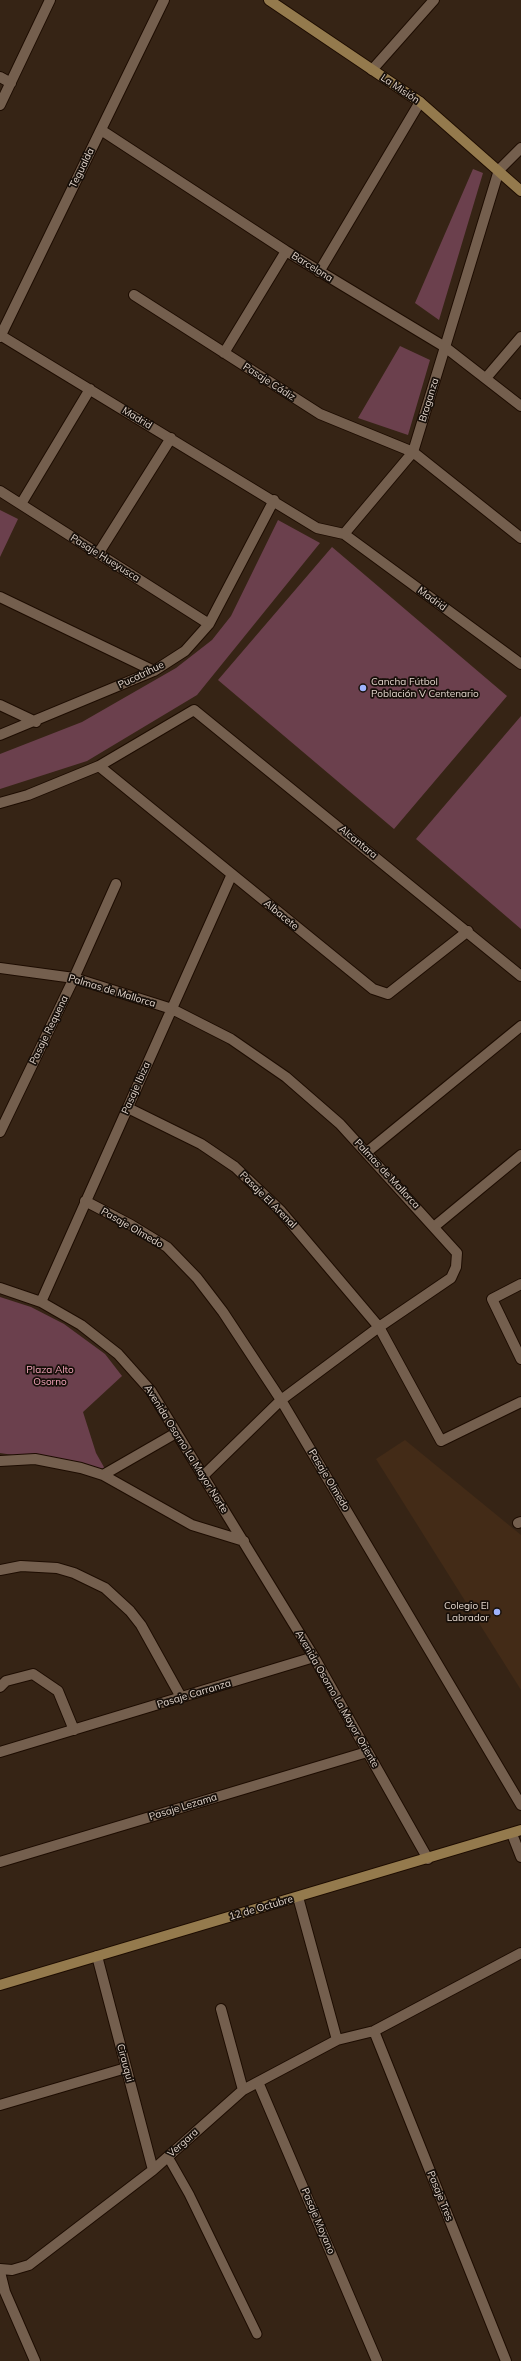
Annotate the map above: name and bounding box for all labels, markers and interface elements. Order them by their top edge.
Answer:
street label: La Misión [378,72,422,106]
street label: Tegualda [67,146,97,190]
street label: Barcelona [289,250,335,284]
street label: Pasaje Cádiz [241,361,297,403]
street label: Braganza [417,377,441,423]
street label: Madrid [120,404,154,432]
street label: Pasaje Hueyusca [68,532,142,584]
street label: Madrid [415,585,449,613]
street label: Pucatrihue [116,659,166,691]
place label: Cancha Fútbol Población V Centenario [371,676,479,700]
marker: Cancha Fútbol Población V Centenario [358,683,368,693]
street label: Alcantara [337,823,379,861]
street label: Albacete [261,897,301,933]
street label: Palmas de Mallorca [67,972,157,1010]
street label: Pasaje Requena [27,994,71,1066]
street label: Pasaje Ibiza [119,1060,153,1116]
street label: Palmas de Mallorca [352,1137,422,1211]
street label: Pasaje El Arenal [237,1169,299,1231]
street label: Pasaje Olmedo [99,1205,165,1251]
park label: Plaza Alto Osorno [26,1364,74,1388]
street label: Avenida Osorno La Mayor Norte [142,1383,230,1515]
street label: Pasaje Olmedo [306,1447,352,1513]
place label: Colegio El Labrador [444,1600,489,1624]
marker: Colegio El Labrador [492,1607,502,1617]
street label: Avenida Osorno La Mayor Oriente [293,1628,381,1770]
street label: Pasaje Carranza [156,1677,232,1711]
street label: Pasaje Lezama [148,1791,218,1823]
street label: 12 de Octubre [228,1893,294,1923]
street label: Cirauqui [114,2043,136,2083]
street label: Vergara [165,2126,201,2160]
street label: Pasaje Tres [425,2169,455,2223]
street label: Pasaje Moyano [299,2186,337,2256]

